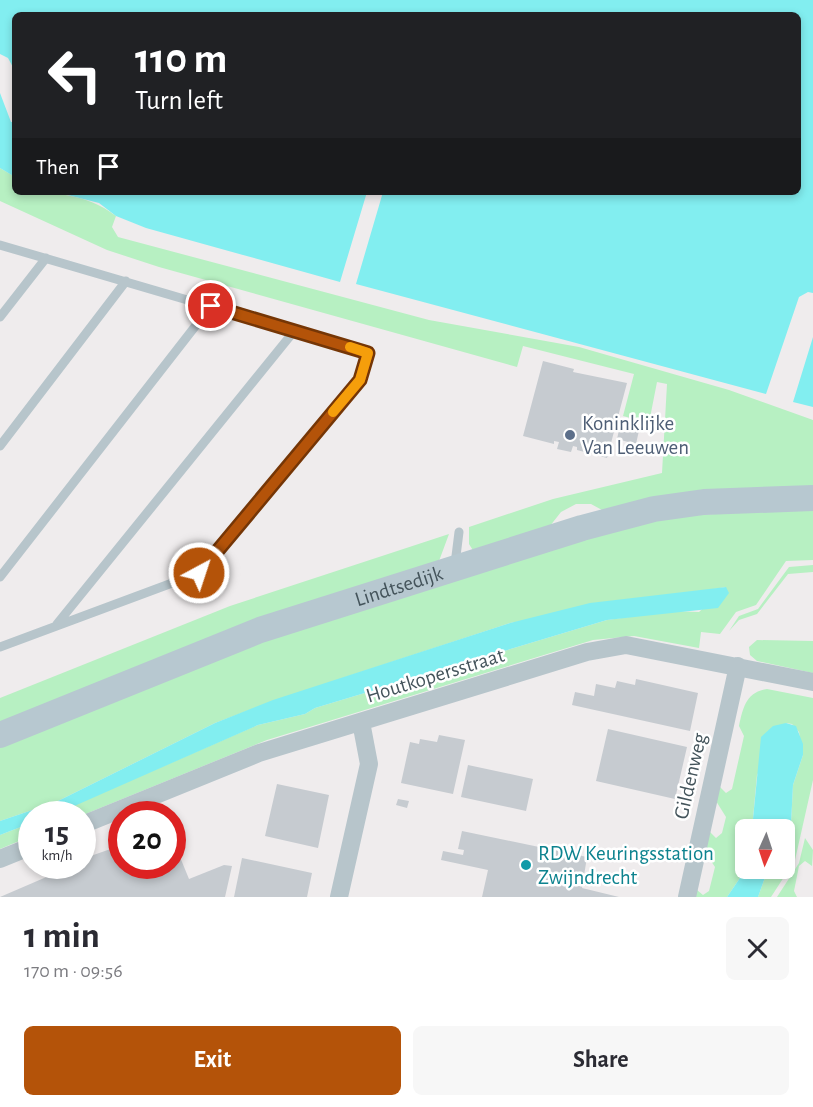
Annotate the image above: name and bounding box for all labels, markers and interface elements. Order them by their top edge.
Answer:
icon: left [36,36,114,114]
text: 110 m [135,38,227,80]
text: Turn left [135,87,223,114]
icon: arrive [92,150,125,183]
text: Then [36,156,80,178]
pin [185,280,236,331]
icon: arrive [194,289,227,322]
place label: Koninklijke Van Leeuwen [582,413,689,458]
marker: Koninklijke Van Leeuwen [563,428,577,442]
position arrow [167,541,231,605]
street label: Lindtsedijk [352,563,446,610]
street label: Houtkopersstraat [364,644,507,706]
street label: Gildenweg [670,730,711,821]
speed limit sign: 20 [108,801,186,879]
text: 15 [45,818,69,848]
north arrow [735,819,795,879]
map controls [735,819,795,879]
place label: RDW Keuringsstation Zwijndrecht [538,843,714,888]
text: km/h [42,848,72,863]
marker: RDW Keuringsstation Zwijndrecht [519,858,533,872]
button: close [726,917,789,980]
text: 1 min [24,918,100,954]
text: 170 m · 09:56 [24,961,123,981]
button: Exit [24,1026,401,1095]
button: Share [413,1026,789,1095]

